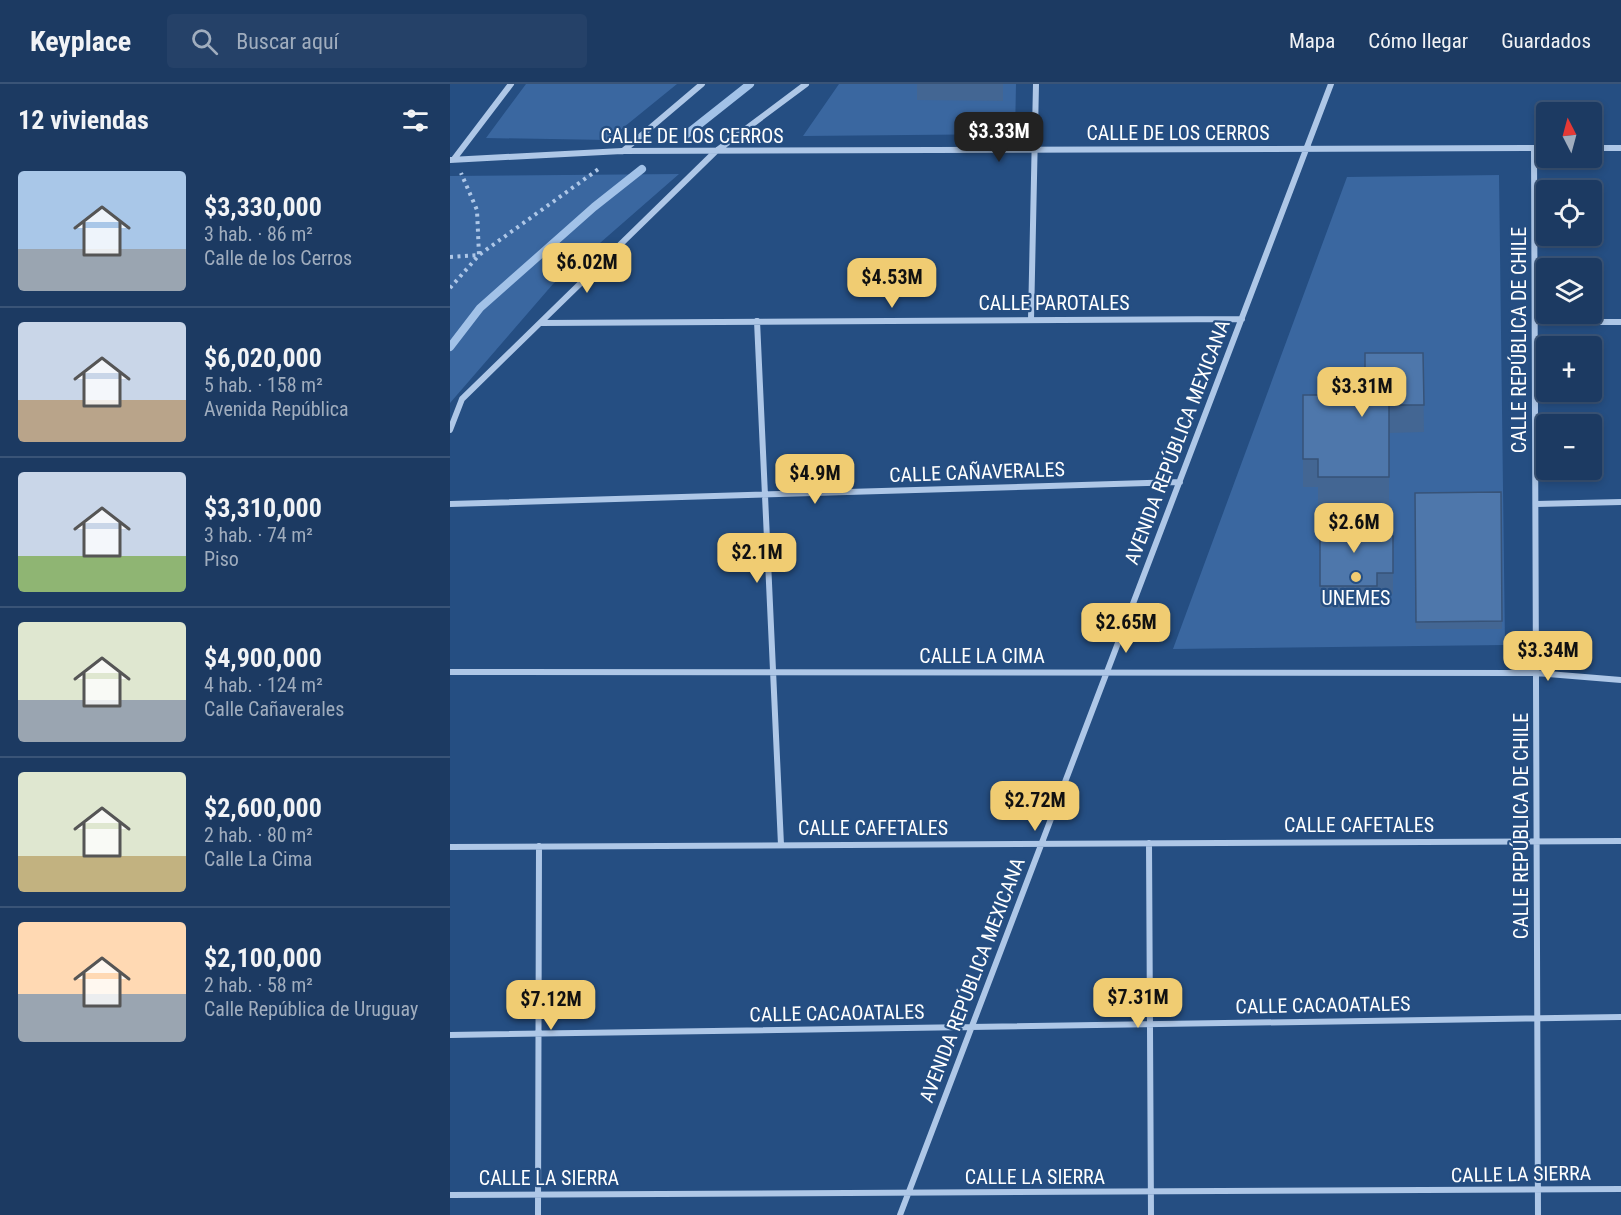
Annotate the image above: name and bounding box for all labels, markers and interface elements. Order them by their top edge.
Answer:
search box [167,14,587,68]
text: Keyplace [30,25,131,58]
icon: search [188,25,221,58]
text: Buscar aquí [236,29,339,54]
text: Mapa [1289,29,1335,53]
text: Cómo llegar [1368,29,1468,53]
text: Guardados [1501,29,1591,53]
north arrow [1536,102,1602,168]
map controls [1536,102,1602,480]
icon: filters [399,104,432,137]
text: 12 viviendas [18,105,149,135]
pin: $3.33M [950,112,1048,163]
text: $3.33M [968,119,1030,143]
street label: CALLE DE LOS CERROS [1086,121,1270,145]
street label: CALLE DE LOS CERROS [600,124,784,148]
button: locate [1536,180,1602,246]
text: $3,330,000 [204,192,322,222]
icon: home [66,195,138,267]
text: 3 hab. · 86 m² [204,222,313,246]
street label: CALLE REPÚBLICA DE CHILE [1507,227,1531,453]
pin: $6.02M [538,243,636,294]
text: Calle de los Cerros [204,246,352,270]
text: $6.02M [556,250,618,274]
pin: $4.53M [843,258,941,309]
button: layers [1536,258,1602,324]
text: $4.53M [861,265,923,289]
street label: CALLE PAROTALES [978,291,1130,315]
street label: AVENIDA REPÚBLICA MEXICANA [1119,316,1235,568]
button: + [1536,336,1602,402]
text: $6,020,000 [204,343,322,373]
icon: home [66,346,138,418]
pin: $3.31M [1313,367,1411,418]
text: 5 hab. · 158 m² [204,373,323,397]
text: $3.31M [1331,374,1393,398]
text: Avenida República [204,397,349,421]
button: − [1536,414,1602,480]
pin: $4.9M [773,454,857,505]
street label: CALLE CAÑAVERALES [889,457,1065,487]
text: $4.9M [789,461,841,485]
text: $3,310,000 [204,493,322,523]
icon: home [66,496,138,568]
pin: $2.6M [1312,503,1396,554]
text: $2.6M [1328,510,1380,534]
text: 3 hab. · 74 m² [204,523,313,547]
pin: $2.1M [715,533,799,584]
text: $2.1M [731,540,783,564]
text: Piso [204,547,239,571]
marker: UNEMES [1349,570,1363,584]
place label: UNEMES [1322,586,1390,610]
pin: $2.65M [1077,603,1175,654]
text: $2.65M [1095,610,1157,634]
pin: $3.34M [1499,631,1597,682]
text: $3.34M [1517,638,1579,662]
text: $4,900,000 [204,643,322,673]
street label: CALLE LA CIMA [919,644,1045,668]
icon: home [66,646,138,718]
text: 4 hab. · 124 m² [204,673,323,697]
text: Calle Cañaverales [204,697,344,721]
street label: CALLE REPÚBLICA DE CHILE [1509,713,1533,939]
pin: $2.72M [986,781,1084,832]
text: $2.72M [1004,788,1066,812]
text: $2,600,000 [204,793,322,823]
icon: home [66,796,138,868]
street label: CALLE CAFETALES [1284,813,1434,837]
street label: CALLE CAFETALES [798,816,948,840]
text: 2 hab. · 80 m² [204,823,313,847]
text: Calle La Cima [204,847,312,871]
street label: AVENIDA REPÚBLICA MEXICANA [914,854,1030,1106]
text: $2,100,000 [204,943,322,973]
icon: home [66,946,138,1018]
text: 2 hab. · 58 m² [204,973,313,997]
pin: $7.31M [1089,978,1187,1029]
pin: $7.12M [502,980,600,1031]
text: $7.31M [1107,985,1169,1009]
text: $7.12M [520,987,582,1011]
street label: CALLE CACAOATALES [1235,991,1411,1019]
text: Calle República de Uruguay [204,997,418,1021]
street label: CALLE CACAOATALES [749,999,925,1027]
street label: CALLE LA SIERRA [1451,1161,1592,1187]
street label: CALLE LA SIERRA [965,1165,1106,1189]
street label: CALLE LA SIERRA [479,1166,620,1190]

